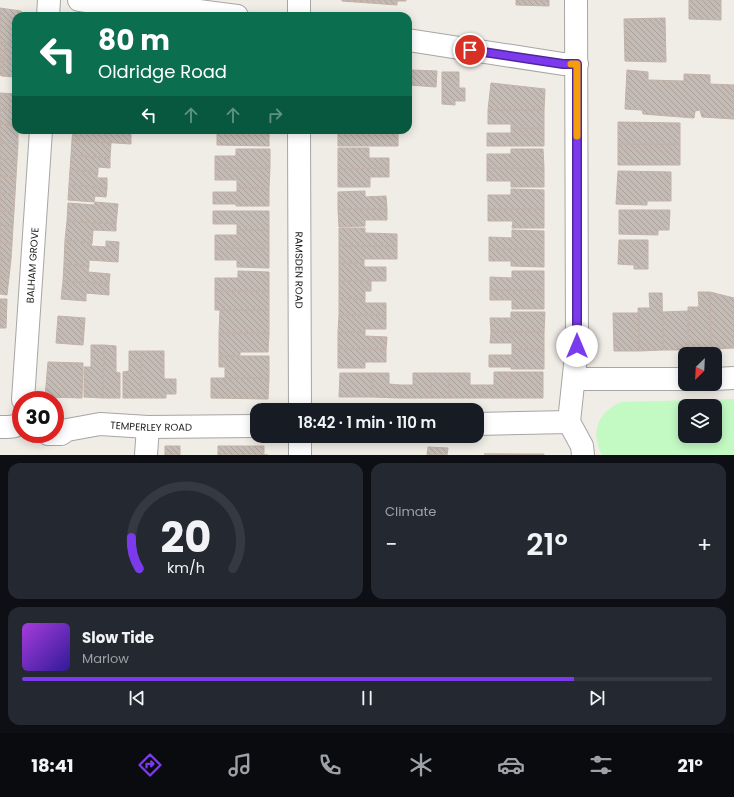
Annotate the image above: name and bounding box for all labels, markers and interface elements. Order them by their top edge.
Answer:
text: 80 m [98,21,170,60]
icon: left [32,28,84,80]
pin [453,33,487,67]
icon: arrive [459,39,481,61]
text: Oldridge Road [98,59,227,84]
icon: left [138,104,160,126]
icon: ahead [180,104,202,126]
icon: ahead [222,104,244,126]
icon: right [264,104,286,126]
street label: BALHAM GROVE [22,227,42,304]
street label: RAMSDEN ROAD [292,231,307,309]
position arrow [556,325,598,367]
north arrow [678,347,722,391]
map controls [678,347,722,443]
speed limit sign: 30 [12,391,64,443]
button: layers [678,399,722,443]
text: 18:42 · 1 min · 110 m [298,412,436,433]
street label: TEMPERLEY ROAD [110,417,192,435]
text: Climate [385,502,436,521]
text: 20 [160,508,211,567]
text: 21° [526,523,568,566]
text: − [385,529,397,560]
text: + [697,529,712,560]
text: km/h [166,558,205,578]
text: Slow Tide [82,627,154,648]
text: Marlow [82,649,129,668]
icon: previous [126,687,148,709]
icon: pause [356,687,378,709]
icon: next [586,687,608,709]
icon: directions [136,751,164,779]
icon: music [226,751,254,779]
icon: phone [316,751,344,779]
icon: climate [407,751,435,779]
icon: car [497,751,525,779]
icon: filters [587,751,615,779]
text: 18:41 [31,753,74,778]
text: 21° [677,753,703,778]

